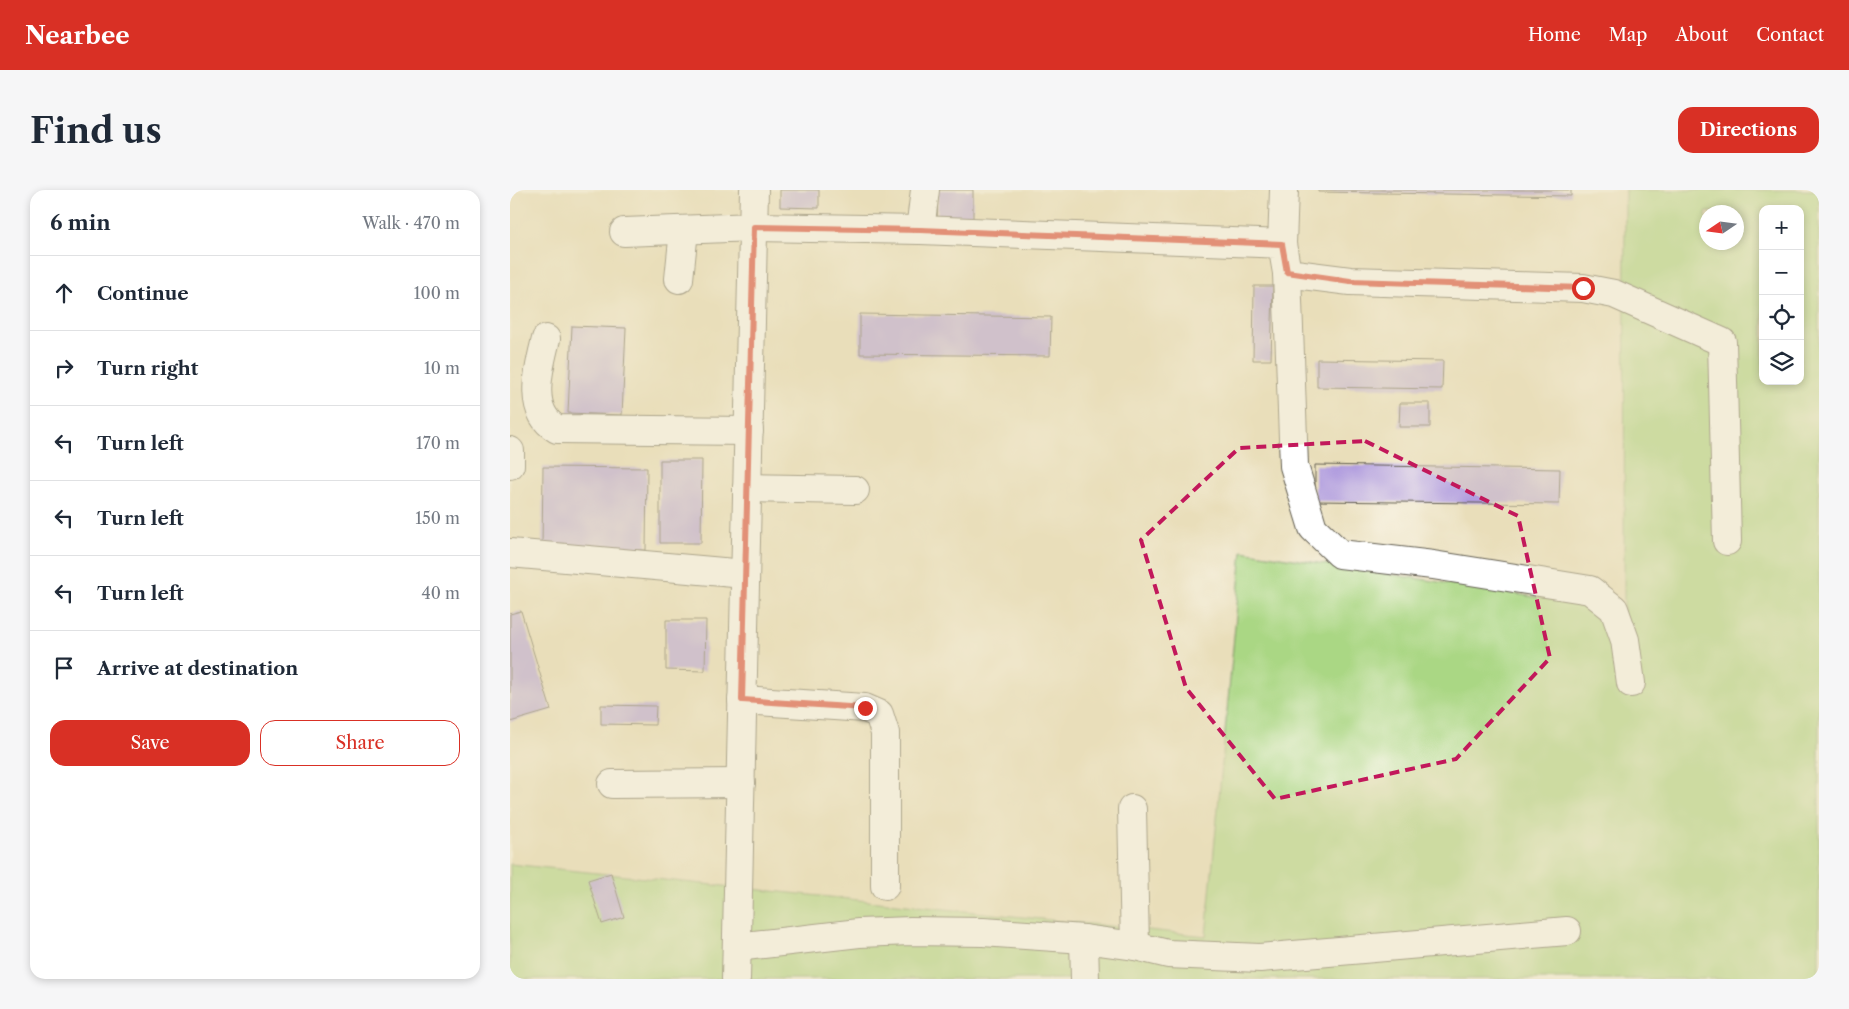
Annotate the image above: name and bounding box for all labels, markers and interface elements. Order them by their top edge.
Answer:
text: Nearbee [25,21,130,50]
text: Home [1528,24,1581,46]
text: Map [1609,24,1647,46]
text: About [1675,24,1728,46]
text: Contact [1756,24,1824,46]
button: Directions [1678,107,1819,153]
text: Find us [30,109,162,152]
north arrow [1699,205,1744,250]
map controls [1759,205,1804,385]
button: + [1759,205,1804,250]
text: 6 min [50,210,111,235]
text: Walk · 470 m [362,213,460,233]
button: − [1759,250,1804,295]
route start [1572,277,1595,300]
icon: ahead [50,279,78,307]
text: Continue [97,282,189,305]
text: 100 m [414,283,460,303]
button: locate [1759,295,1804,340]
button: layers [1759,340,1804,385]
icon: right [50,354,78,382]
text: Turn right [97,357,198,380]
text: 10 m [424,358,460,378]
icon: left [50,429,78,457]
text: Turn left [97,432,184,455]
text: 170 m [416,433,460,453]
icon: left [50,504,78,532]
text: Turn left [97,507,184,530]
text: 150 m [415,508,460,528]
icon: left [50,579,78,607]
text: Turn left [97,582,184,605]
text: 40 m [421,583,460,603]
icon: arrive [50,654,78,682]
text: Arrive at destination [97,657,298,680]
route end [854,697,877,720]
button: Save [50,720,250,766]
button: Share [260,720,460,766]

